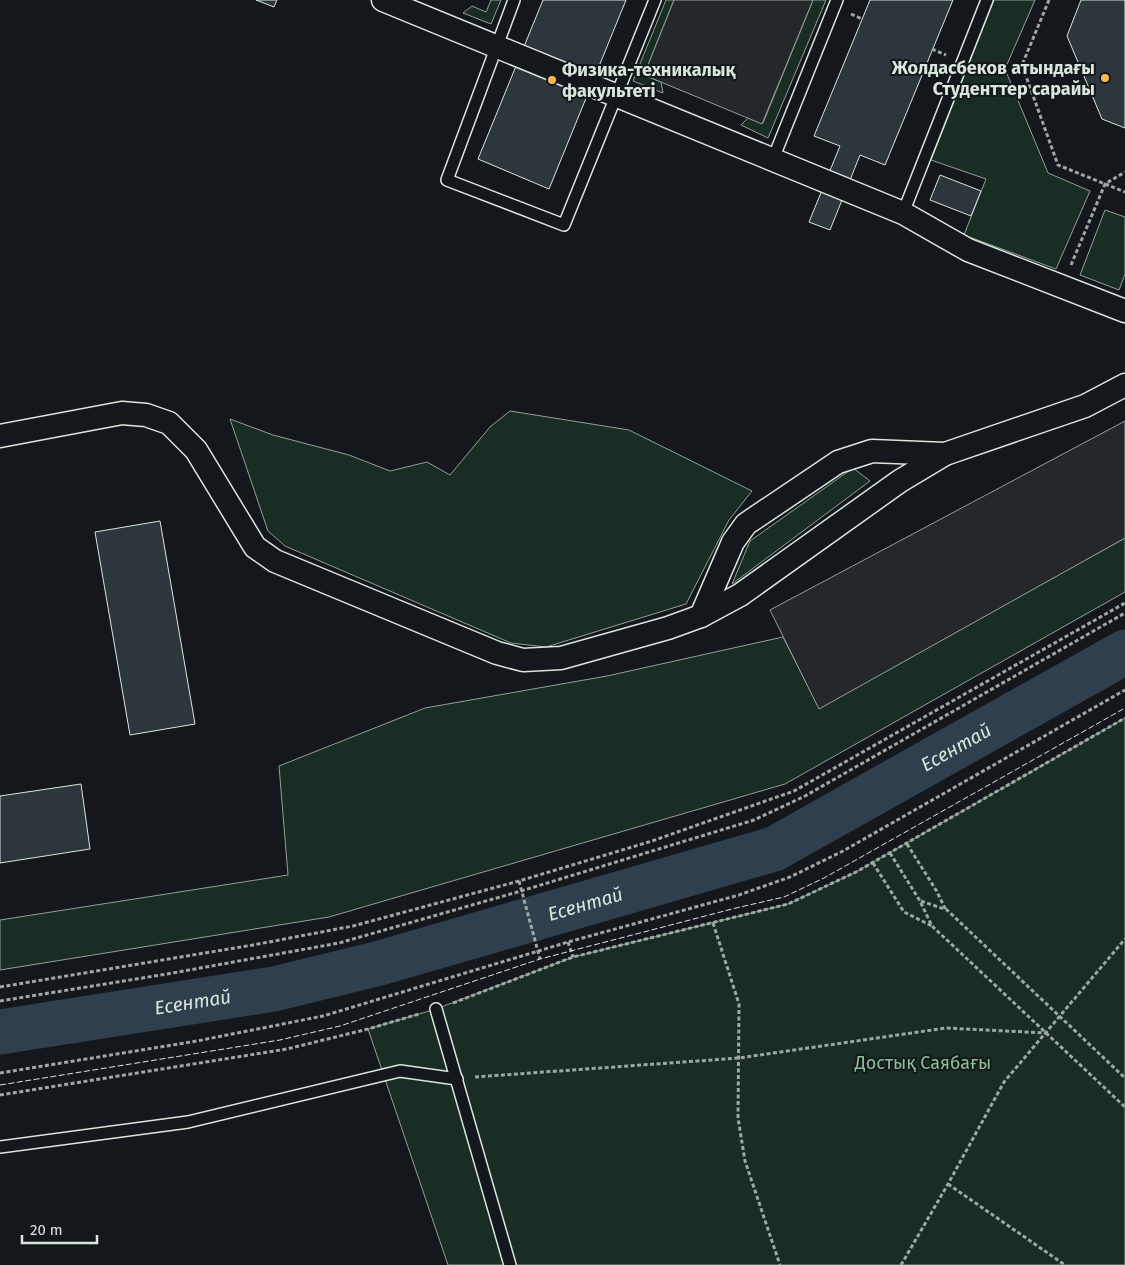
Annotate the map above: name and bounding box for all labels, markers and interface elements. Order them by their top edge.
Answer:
place label: Жолдасбеков атындағы Студенттер сарайы [891,57,1095,100]
place label: Физика-техникалық факультеті [562,59,736,102]
marker: Жолдасбеков атындағы Студенттер сарайы [1099,72,1111,84]
marker: Физика-техникалық факультеті [546,74,558,86]
water label: Есентай [917,719,995,776]
water label: Есентай [545,882,625,926]
water label: Есентай [153,985,233,1020]
park label: Достық Саябағы [854,1052,991,1074]
scale bar [22,1212,98,1244]
text: 20 m [30,1221,63,1239]

